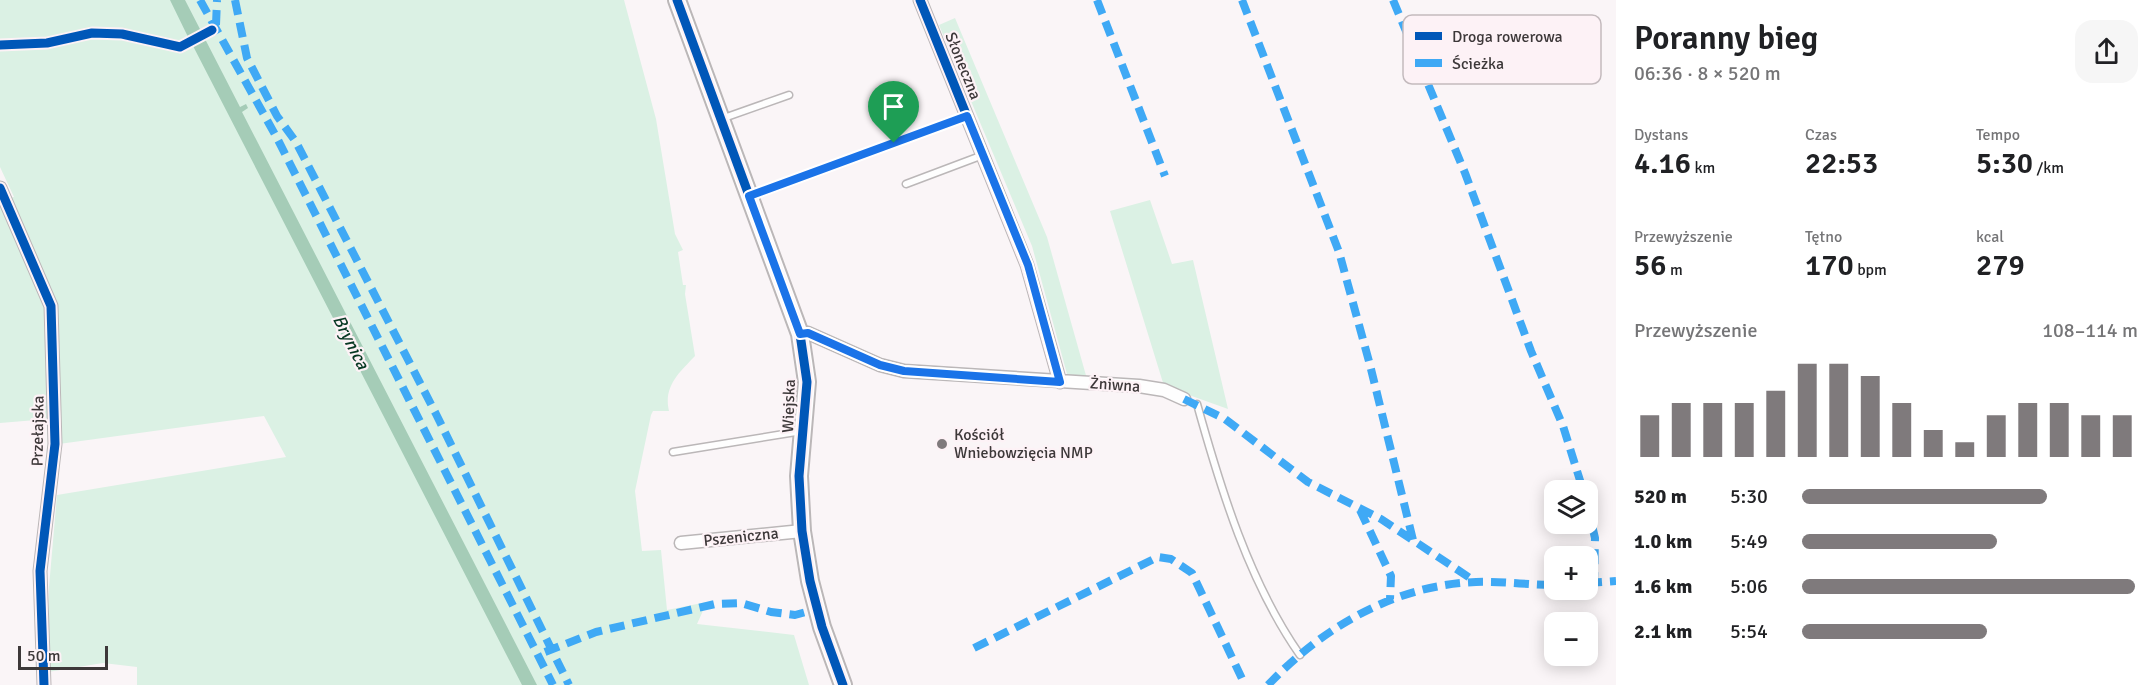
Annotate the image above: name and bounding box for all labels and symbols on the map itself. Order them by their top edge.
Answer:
legend [1403,15,1601,84]
text: Droga rowerowa [1452,27,1563,47]
street label: Słoneczna [940,29,986,103]
text: Ścieżka [1452,54,1504,74]
pin [868,81,919,143]
water label: Brynica [328,311,374,374]
street label: Żniwna [1089,373,1141,397]
street label: Wiejska [778,379,800,433]
street label: Przełajska [27,395,49,467]
place label: Kościół Wniebowzięcia NMP [954,425,1093,463]
marker: Kościół Wniebowzięcia NMP [935,437,949,451]
street label: Pszeniczna [703,523,779,551]
scale bar [18,643,108,670]

